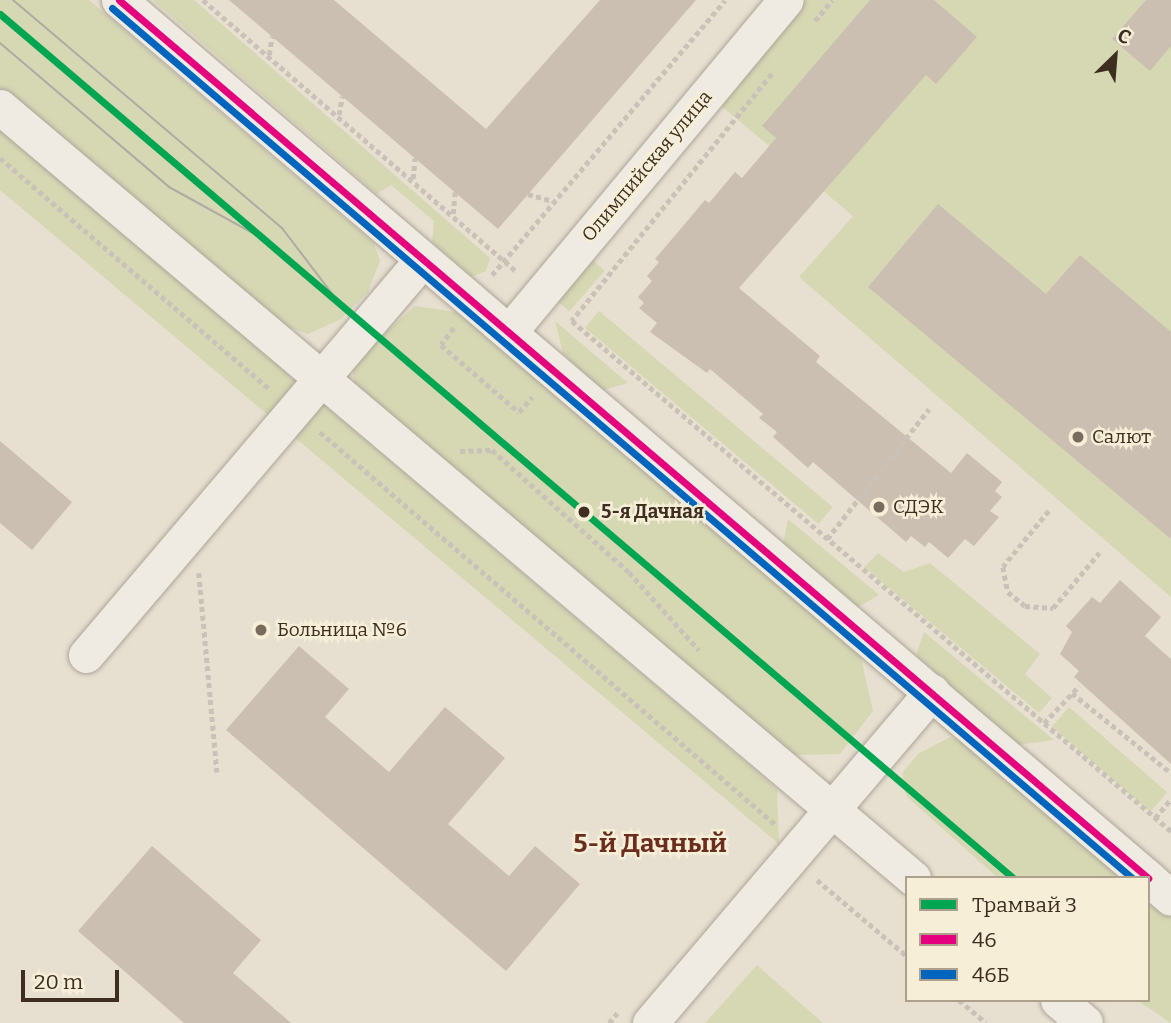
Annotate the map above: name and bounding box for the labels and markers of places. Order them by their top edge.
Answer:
place label: Салют [1092,426,1151,448]
marker: Салют [1070,429,1086,445]
place label: СДЭК [893,496,944,518]
marker: СДЭК [871,499,887,515]
marker: 5-я Дачная [573,501,595,523]
place label: 5-я Дачная [601,501,704,523]
place label: Больница №6 [277,619,407,641]
marker: Больница №6 [251,620,271,640]

